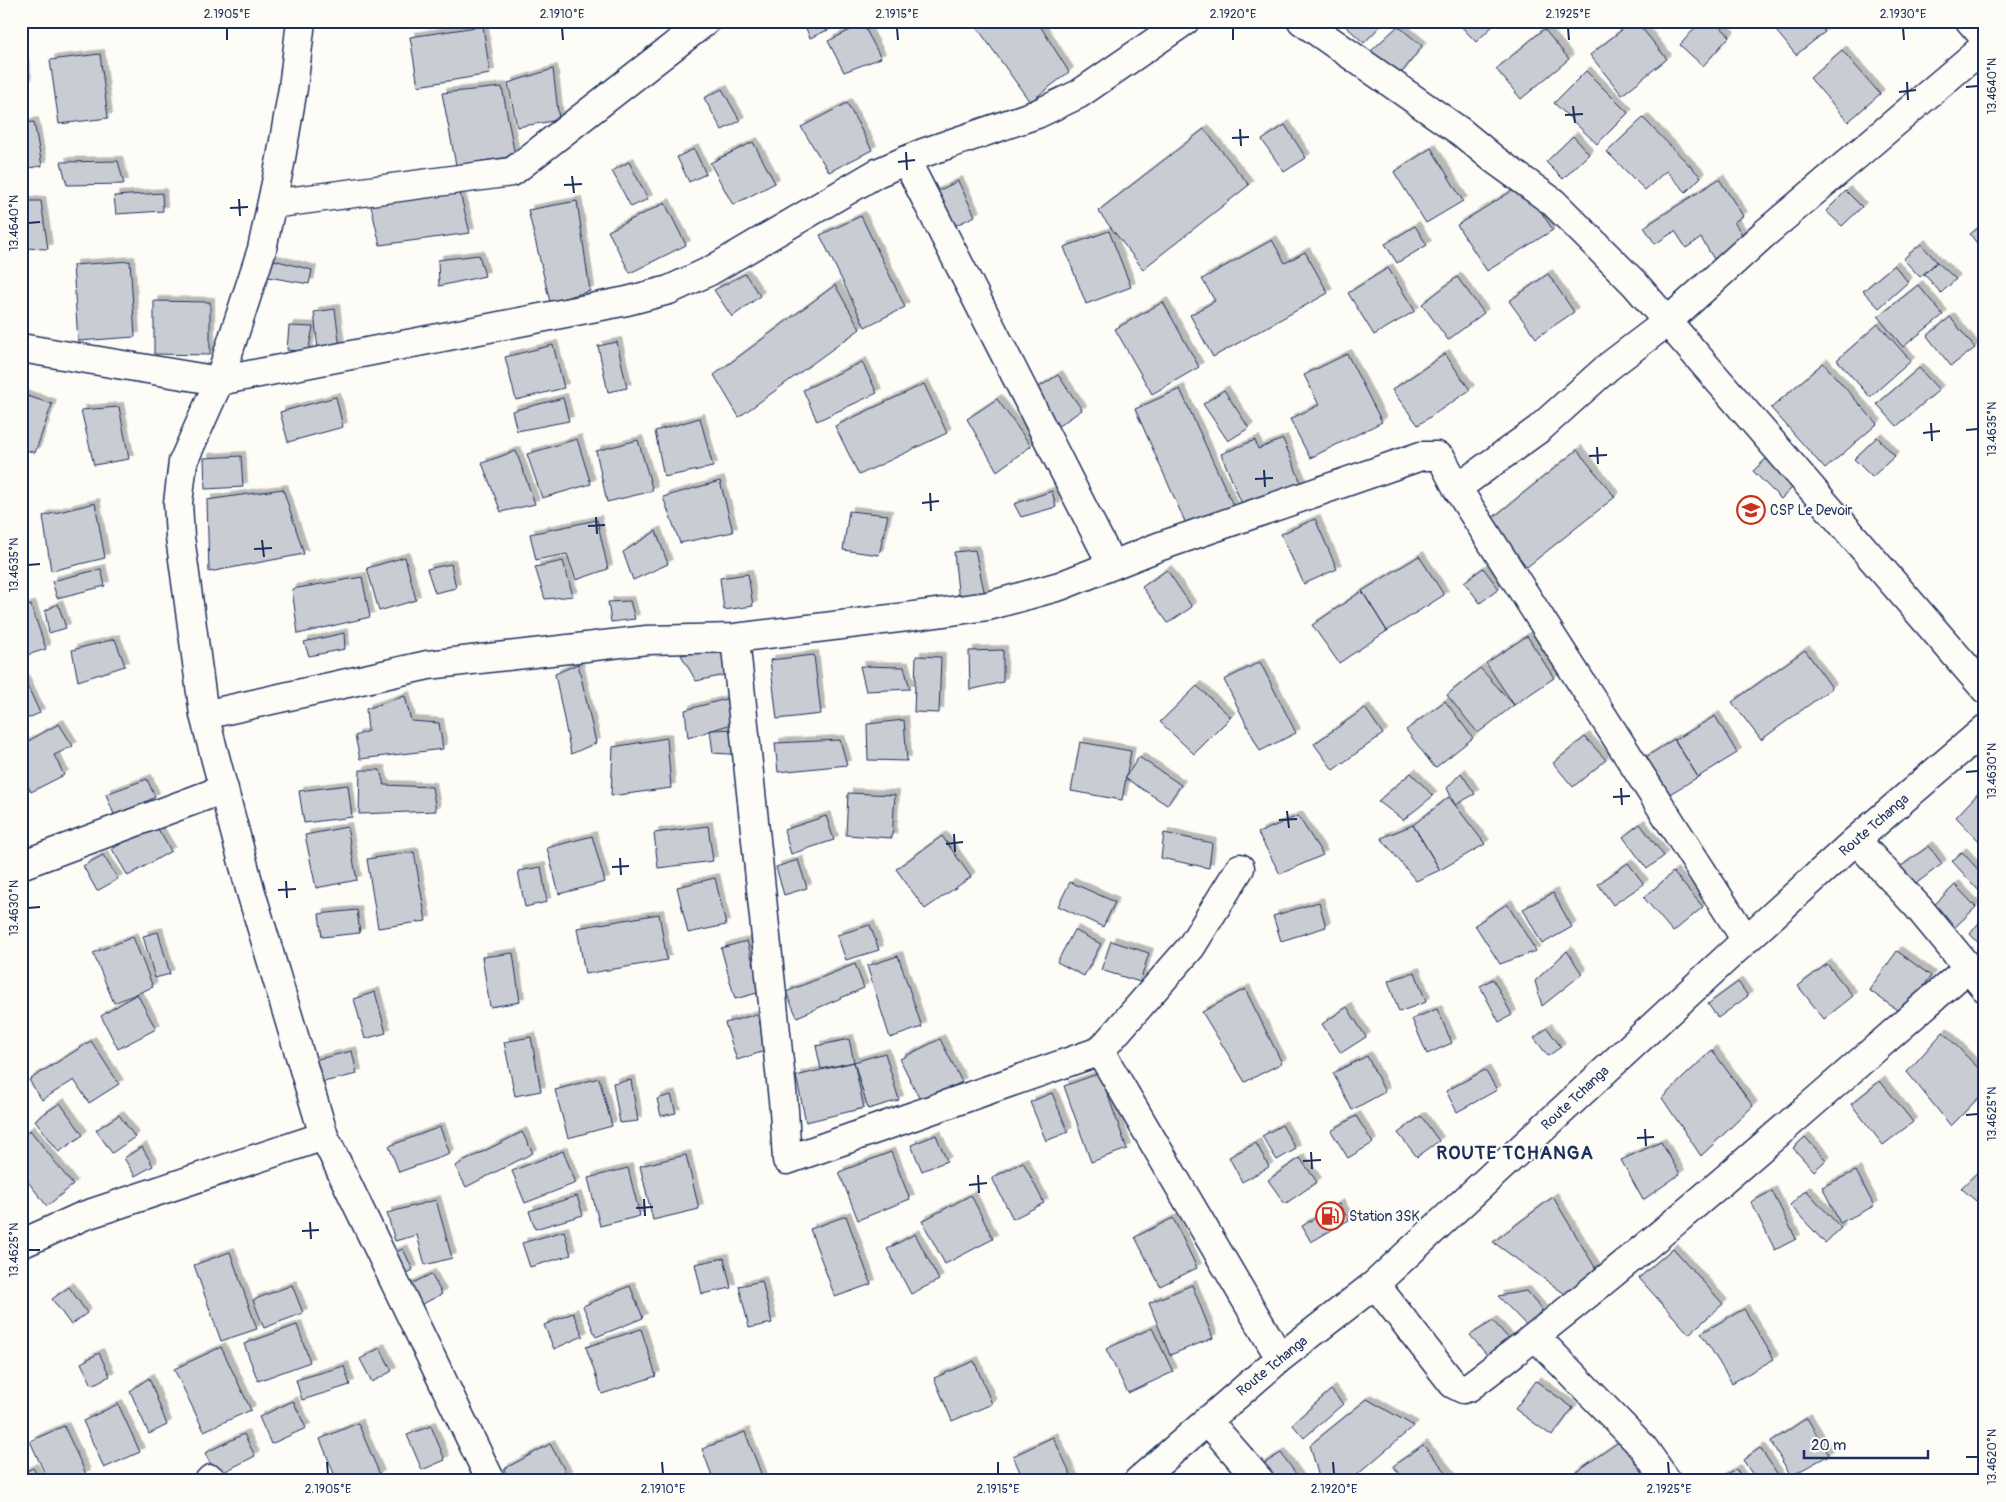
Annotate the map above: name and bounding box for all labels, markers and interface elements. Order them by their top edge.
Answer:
text: 2.1905°E [204,7,250,22]
text: 2.1910°E [540,7,584,22]
text: 2.1915°E [876,7,918,22]
text: 2.1920°E [1210,7,1256,22]
text: 2.1925°E [1546,7,1590,22]
text: 2.1930°E [1880,7,1926,22]
text: 13.4640°N [1985,58,2000,114]
text: 13.4640°N [7,195,22,251]
text: 13.4635°N [1985,402,2000,456]
school or university icon: CSP Le Devoir [1736,495,1766,525]
place label: CSP Le Devoir [1770,502,1852,519]
text: 13.4635°N [7,538,22,592]
text: 13.4630°N [1985,743,2000,799]
street label: Route Tchanga [1836,790,1912,860]
text: 13.4630°N [7,880,22,936]
street label: Route Tchanga [1538,1062,1612,1134]
text: 13.4625°N [1985,1087,2000,1141]
district label: ROUTE TCHANGA [1436,1141,1594,1165]
fuel station icon: Station 3SK [1315,1201,1345,1231]
place label: Station 3SK [1349,1208,1420,1225]
text: 13.4625°N [7,1223,22,1277]
street label: Route Tchanga [1233,1332,1311,1400]
scale bar [1804,1427,1927,1459]
text: 13.4620°N [1985,1429,2000,1485]
text: 20 m [1811,1436,1846,1455]
text: 2.1905°E [305,1482,351,1497]
text: 2.1910°E [641,1482,685,1497]
text: 2.1915°E [977,1482,1019,1497]
text: 2.1920°E [1311,1482,1357,1497]
text: 2.1925°E [1647,1482,1691,1497]

